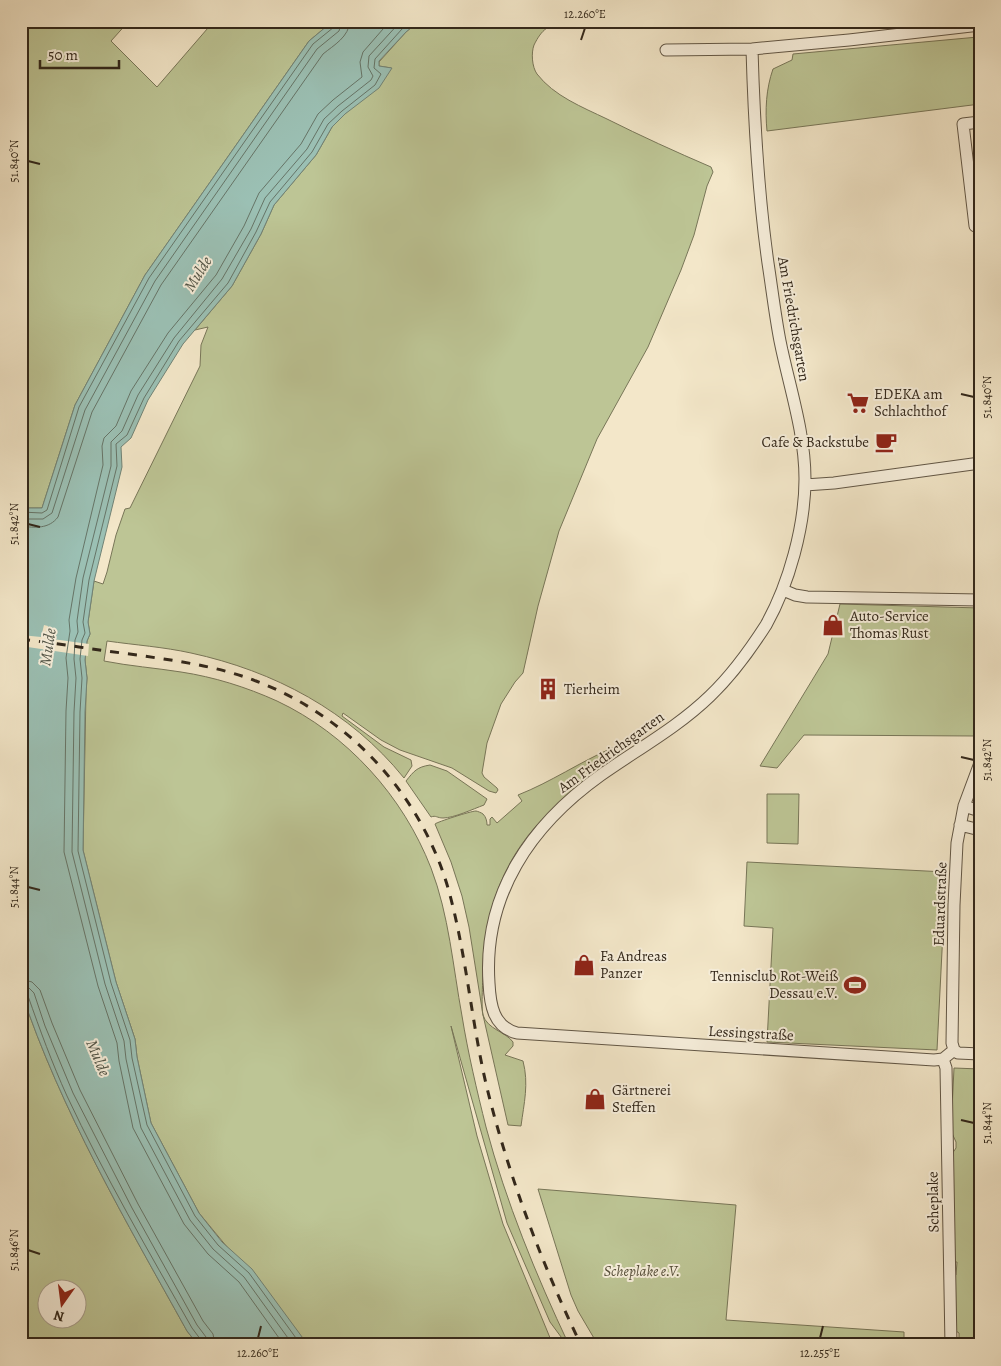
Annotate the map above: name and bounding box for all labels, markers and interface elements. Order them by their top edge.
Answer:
text: 12.260°E [564,6,606,22]
scale bar [40,38,119,70]
text: 50 m [48,45,78,65]
text: 51.840°N [6,139,22,182]
water label: Mulde [179,252,217,296]
street label: Am Friedrichsgarten [773,254,815,383]
text: 51.840°N [979,375,995,418]
place label: EDEKA am Schlachthof [874,384,948,421]
supermarket icon: EDEKA am Schlachthof [845,390,871,416]
cafe icon: Cafe & Backstube [873,429,899,455]
place label: Cafe & Backstube [762,432,869,452]
text: 51.842°N [6,503,22,545]
place label: Auto-Service Thomas Rust [849,606,929,643]
shop icon: Auto-Service Thomas Rust [820,612,846,638]
water label: Mulde [34,626,62,667]
building icon: Tierheim [535,676,561,702]
place label: Tierheim [564,679,620,699]
street label: Am Friedrichsgarten [553,707,668,798]
text: 51.842°N [979,739,995,781]
street label: Eduardstraße [929,861,951,947]
text: 51.844°N [6,866,22,908]
place label: Fa Andreas Panzer [600,946,667,983]
shop icon: Fa Andreas Panzer [571,952,597,978]
place label: Tennisclub Rot-Weiß Dessau e.V. [710,966,838,1003]
sports icon: Tennisclub Rot-Weiß Dessau e.V. [842,972,868,998]
street label: Lessingstraße [708,1021,794,1045]
water label: Mulde [81,1036,116,1080]
place label: Gärtnerei Steffen [612,1080,671,1117]
shop icon: Gärtnerei Steffen [582,1086,608,1112]
text: 51.844°N [979,1102,995,1144]
street label: Scheplake [922,1171,944,1233]
text: 51.846°N [6,1229,22,1271]
park label: Scheplake e.V. [604,1261,680,1281]
north arrow [38,1278,88,1328]
text: N [52,1306,66,1327]
text: 12.260°E [237,1345,279,1361]
text: 12.255°E [800,1345,840,1361]

